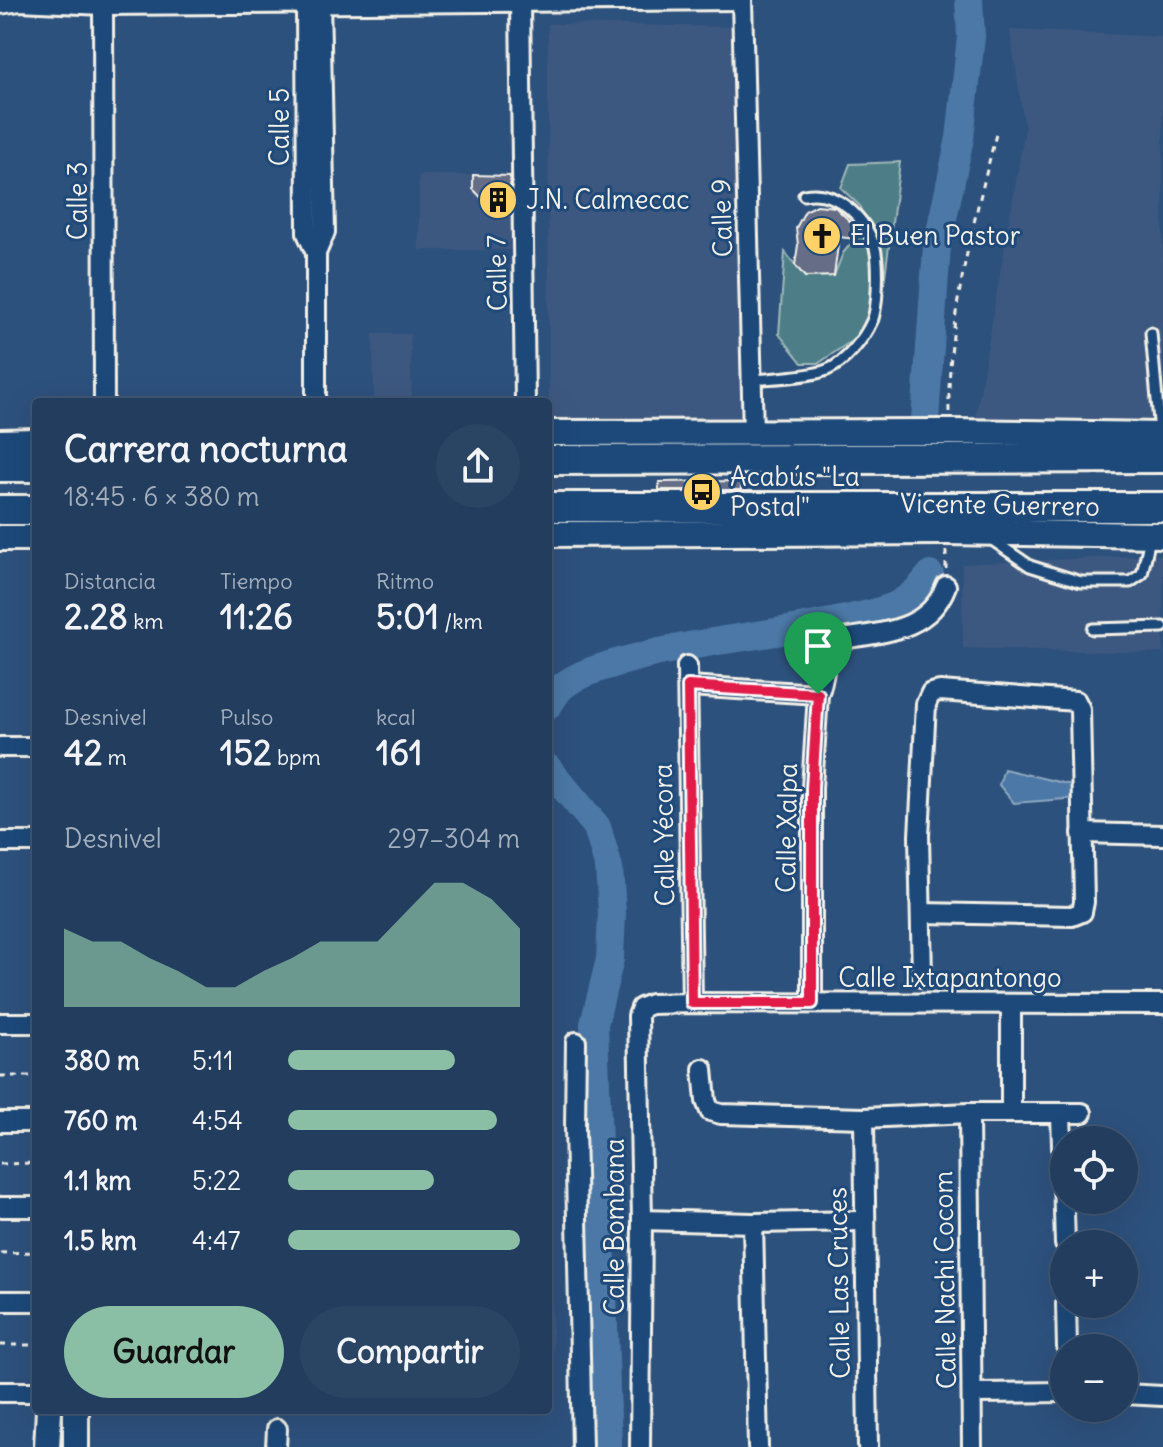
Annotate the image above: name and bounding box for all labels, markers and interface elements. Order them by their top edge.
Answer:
street label: Calle 5 [263,88,296,166]
street label: Calle 3 [61,162,94,240]
street label: Calle 9 [704,178,739,258]
building icon: J.N. Calmecac [477,179,519,221]
place label: J.N. Calmecac [526,183,690,216]
church icon: El Buen Pastor [801,215,843,257]
place label: El Buen Pastor [850,219,1021,252]
street label: Calle 7 [479,234,514,311]
button: share [436,424,520,508]
text: Carrera nocturna [64,427,348,472]
place label: Acabús "La Postal" [730,460,860,523]
bus stop icon: Acabús "La Postal" [681,471,723,513]
text: 18:45 · 6 × 380 m [64,480,260,513]
street label: Vicente Guerrero [900,486,1100,523]
text: Distancia [64,567,156,595]
text: Tiempo [220,567,293,595]
text: Ritmo [376,567,434,595]
text: 2.28 [64,595,128,638]
text: 11:26 [220,595,293,638]
text: 5:01 [376,595,439,638]
text: km [128,607,164,635]
text: /km [439,607,483,635]
pin [784,612,852,694]
icon: arrive [796,624,840,668]
text: Desnivel [64,703,147,731]
text: Pulso [220,703,273,731]
text: kcal [376,703,416,731]
text: 42 [64,731,102,774]
text: 152 [220,731,272,774]
text: 161 [376,731,423,774]
text: m [102,743,127,771]
text: bpm [272,743,321,771]
street label: Calle Yécora [646,763,681,907]
street label: Calle Xalpa [769,763,804,893]
text: Desnivel [64,822,162,855]
text: 297–304 m [387,822,520,855]
street label: Calle Ixtapantongo [838,961,1062,994]
text: 380 m [64,1044,140,1077]
text: 5:11 [192,1044,233,1077]
text: 760 m [64,1104,138,1137]
text: 4:54 [192,1104,243,1137]
map controls [1050,1126,1138,1422]
button: locate [1050,1126,1138,1214]
street label: Calle Bombana [598,1138,631,1316]
text: 1.1 km [64,1164,131,1197]
text: 5:22 [192,1164,241,1197]
street label: Calle Nachi Cocom [926,1171,963,1389]
street label: Calle Las Cruces [820,1187,857,1379]
text: 1.5 km [64,1224,137,1257]
text: 4:47 [192,1224,240,1257]
button: + [1050,1230,1138,1318]
button: Guardar [64,1306,284,1398]
button: Compartir [300,1306,520,1398]
button: − [1050,1334,1138,1422]

